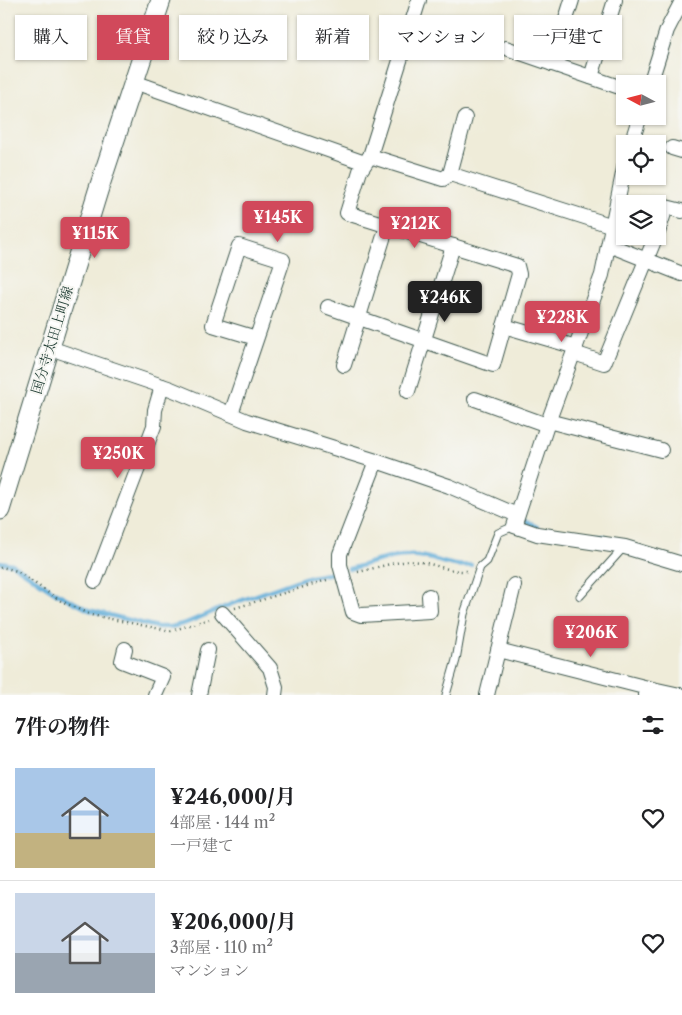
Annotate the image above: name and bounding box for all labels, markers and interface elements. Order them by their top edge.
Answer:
chip: 購入 [15,15,87,60]
chip: 賃貸 [97,15,169,60]
chip: 絞り込み [179,15,287,60]
chip: 新着 [297,15,369,60]
chip: マンション [379,15,504,60]
chip: 一戸建て [514,15,622,60]
north arrow [616,75,666,125]
map controls [616,75,666,245]
button: locate [616,135,666,185]
button: layers [616,195,666,245]
pin: ¥145K [243,200,313,243]
pin: ¥212K [380,206,450,249]
text: ¥145K [253,207,303,227]
text: ¥212K [390,213,440,233]
pin: ¥115K [60,216,130,259]
text: ¥115K [72,223,118,243]
pin: ¥246K [410,280,480,323]
street label: 国分寺太田上町線 [27,284,77,396]
text: ¥246K [419,287,471,307]
pin: ¥228K [527,300,597,343]
text: ¥228K [536,307,588,327]
pin: ¥250K [83,436,153,479]
text: ¥250K [92,443,144,463]
pin: ¥206K [556,616,626,658]
text: ¥206K [565,622,617,642]
icon: filters [639,711,667,739]
text: 7件の物件 [15,714,110,739]
text: ¥246,000/月 [170,784,296,809]
icon: home [55,788,115,848]
icon: heart [639,804,667,832]
text: 4部屋 · 144 m² [170,812,275,832]
text: 一戸建て [170,835,234,855]
text: ¥206,000/月 [170,909,297,934]
icon: home [55,913,115,973]
icon: heart [639,929,667,957]
text: 3部屋 · 110 m² [170,937,273,957]
text: マンション [170,960,249,980]

